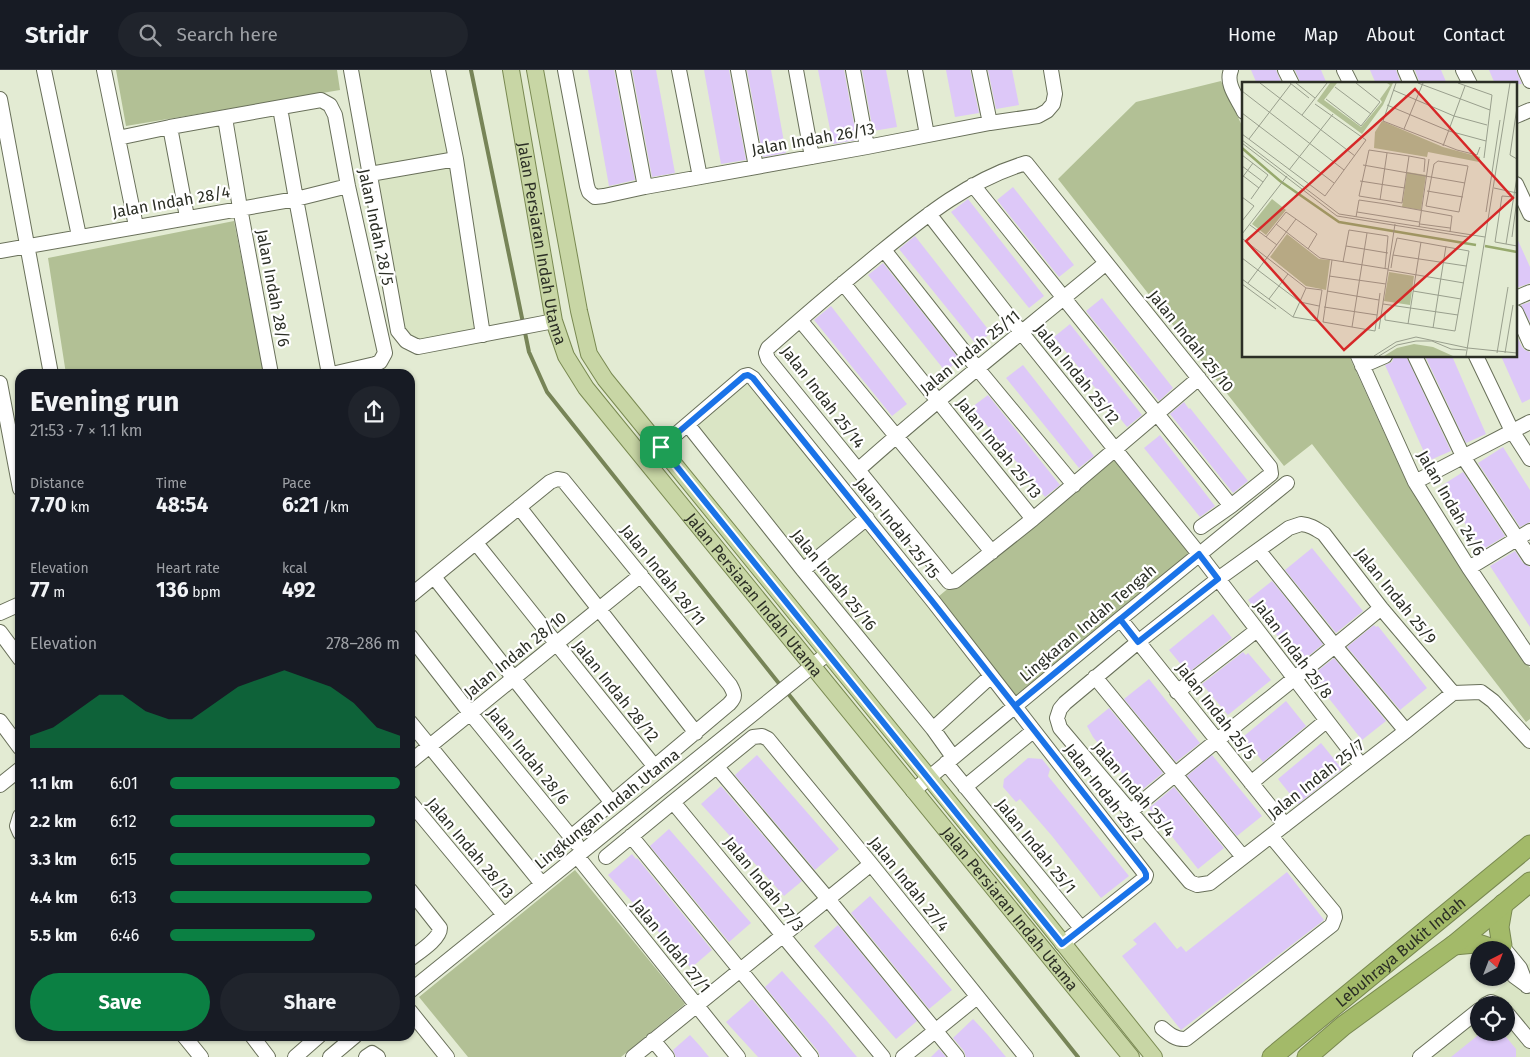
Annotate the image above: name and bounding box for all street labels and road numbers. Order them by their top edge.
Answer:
street label: Jalan Indah 26/13 [750,119,876,159]
street label: Jalan Persiaran Indah Utama [514,140,571,347]
street label: Jalan Indah 28/5 [354,167,398,287]
street label: Jalan Indah 28/4 [111,182,232,222]
street label: Jalan Indah 28/6 [252,228,294,348]
street label: Jalan Indah 25/10 [1144,286,1238,396]
street label: Jalan Indah 25/11 [916,306,1024,398]
street label: Jalan Indah 25/12 [1031,320,1123,428]
street label: Jalan Indah 25/14 [777,342,869,452]
street label: Jalan Indah 25/13 [953,394,1045,502]
street label: Jalan Indah 24/6 [1413,447,1489,559]
street label: Jalan Indah 25/15 [851,474,943,582]
street label: Jalan Persiaran Indah Utama [682,509,827,681]
street label: Jalan Indah 28/11 [617,521,709,629]
street label: Jalan Indah 25/16 [787,526,881,634]
street label: Jalan Indah 25/9 [1351,544,1441,648]
street label: Lingkaran Indah Tengah [1016,560,1160,686]
street label: Jalan Indah 25/8 [1250,596,1336,702]
street label: Jalan Indah 28/10 [460,608,570,702]
street label: Jalan Indah 28/12 [569,636,663,746]
street label: Jalan Indah 25/5 [1172,659,1260,763]
street label: Jalan Indah 28/6 [483,704,573,808]
street label: Jalan Indah 25/7 [1264,735,1368,823]
street label: Jalan Indah 25/4 [1089,738,1180,841]
street label: Jalan Indah 25/2 [1060,740,1148,844]
street label: Lingkungan Indah Utama [531,745,683,873]
street label: Jalan Indah 28/13 [422,794,518,902]
street label: Jalan Indah 25/1 [992,795,1080,897]
street label: Jalan Persiaran Indah Utama [938,823,1083,995]
street label: Jalan Indah 27/3 [720,833,808,935]
street label: Jalan Indah 27/4 [865,833,953,936]
street label: Lebuhraya Bukit Indah [1331,893,1469,1011]
street label: Jalan Indah 27/1 [627,895,715,997]

